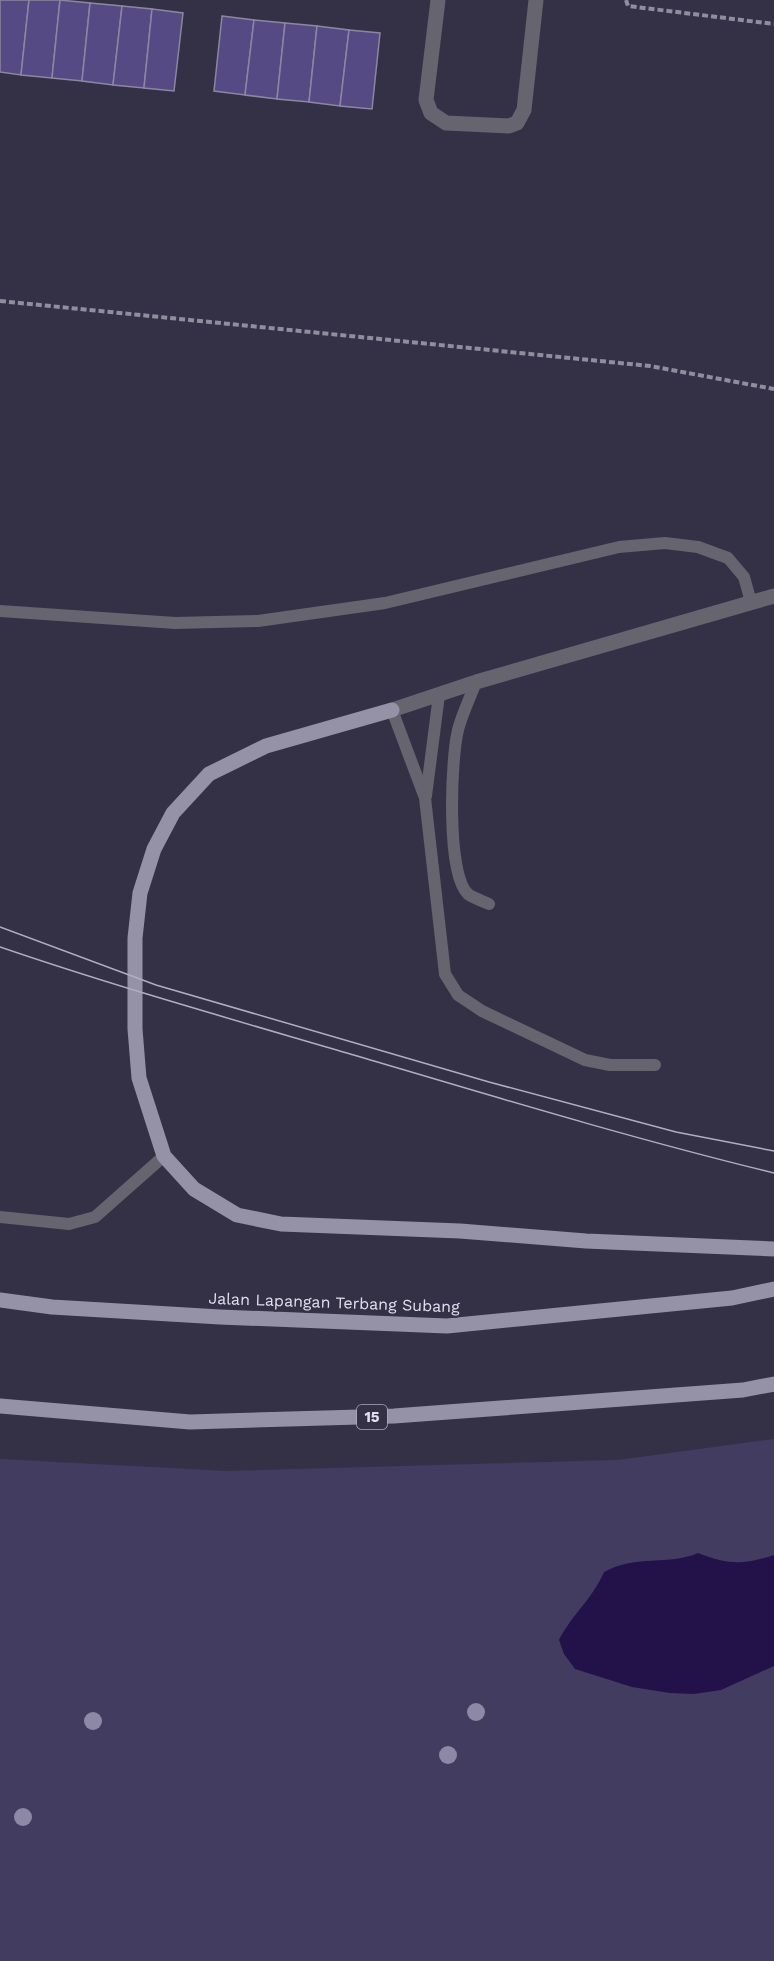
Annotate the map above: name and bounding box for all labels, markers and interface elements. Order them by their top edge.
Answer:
street label: Jalan Lapangan Terbang Subang [208,1289,460,1316]
road number: 15 [357,1405,387,1429]

